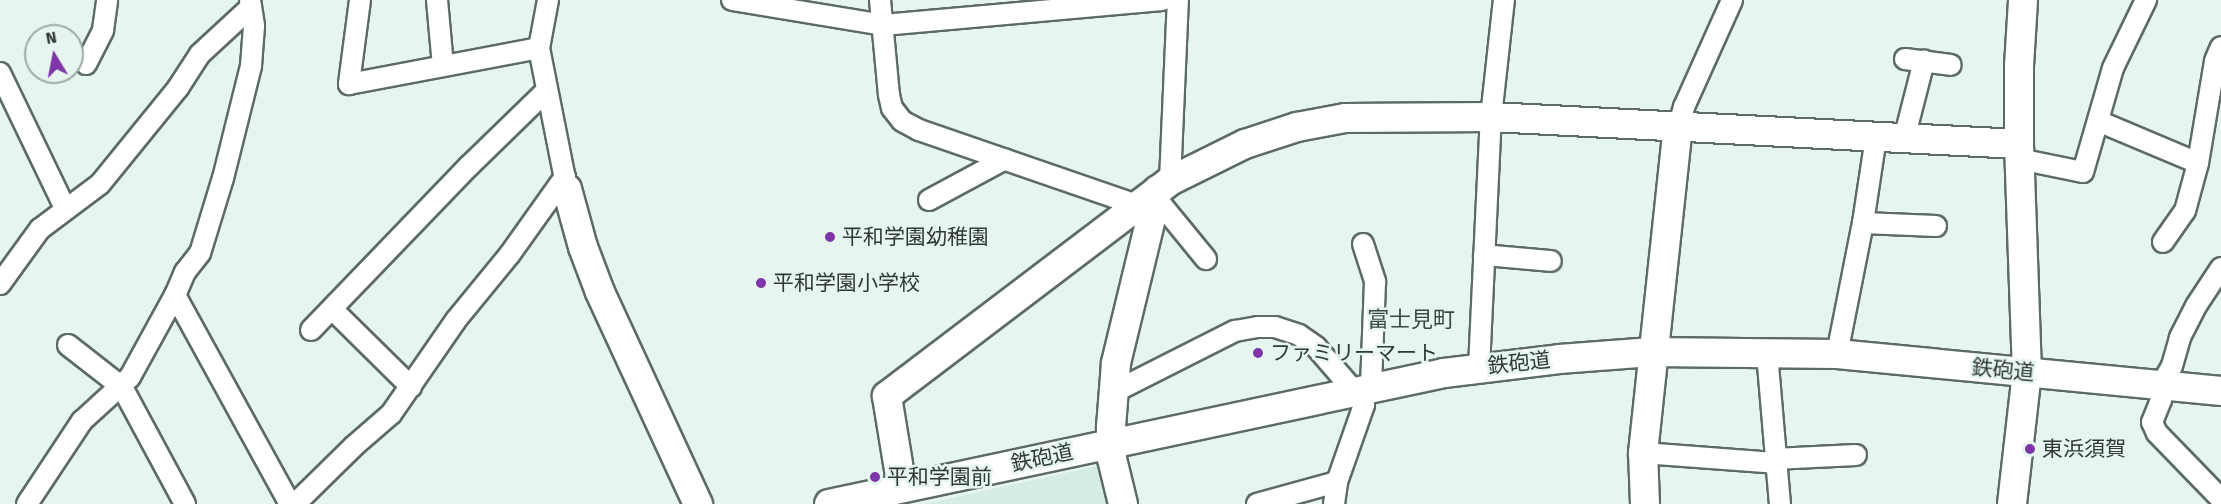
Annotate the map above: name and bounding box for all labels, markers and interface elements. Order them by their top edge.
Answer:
north arrow [24,24,84,84]
text: N [44,27,58,48]
place label: 平和学園幼稚園 [842,224,989,250]
marker: 平和学園幼稚園 [823,230,837,244]
place label: 平和学園小学校 [773,270,920,296]
marker: 平和学園小学校 [754,276,768,290]
district label: 富士見町 [1367,307,1455,333]
place label: ファミリーマート [1270,340,1438,366]
marker: ファミリーマート [1251,346,1265,360]
street label: 鉄砲道 [1486,347,1552,379]
street label: 鉄砲道 [1971,355,2035,385]
place label: 東浜須賀 [2042,436,2126,462]
street label: 鉄砲道 [1009,439,1075,477]
marker: 東浜須賀 [2023,442,2037,456]
place label: 平和学園前 [887,464,992,490]
marker: 平和学園前 [868,470,882,484]

